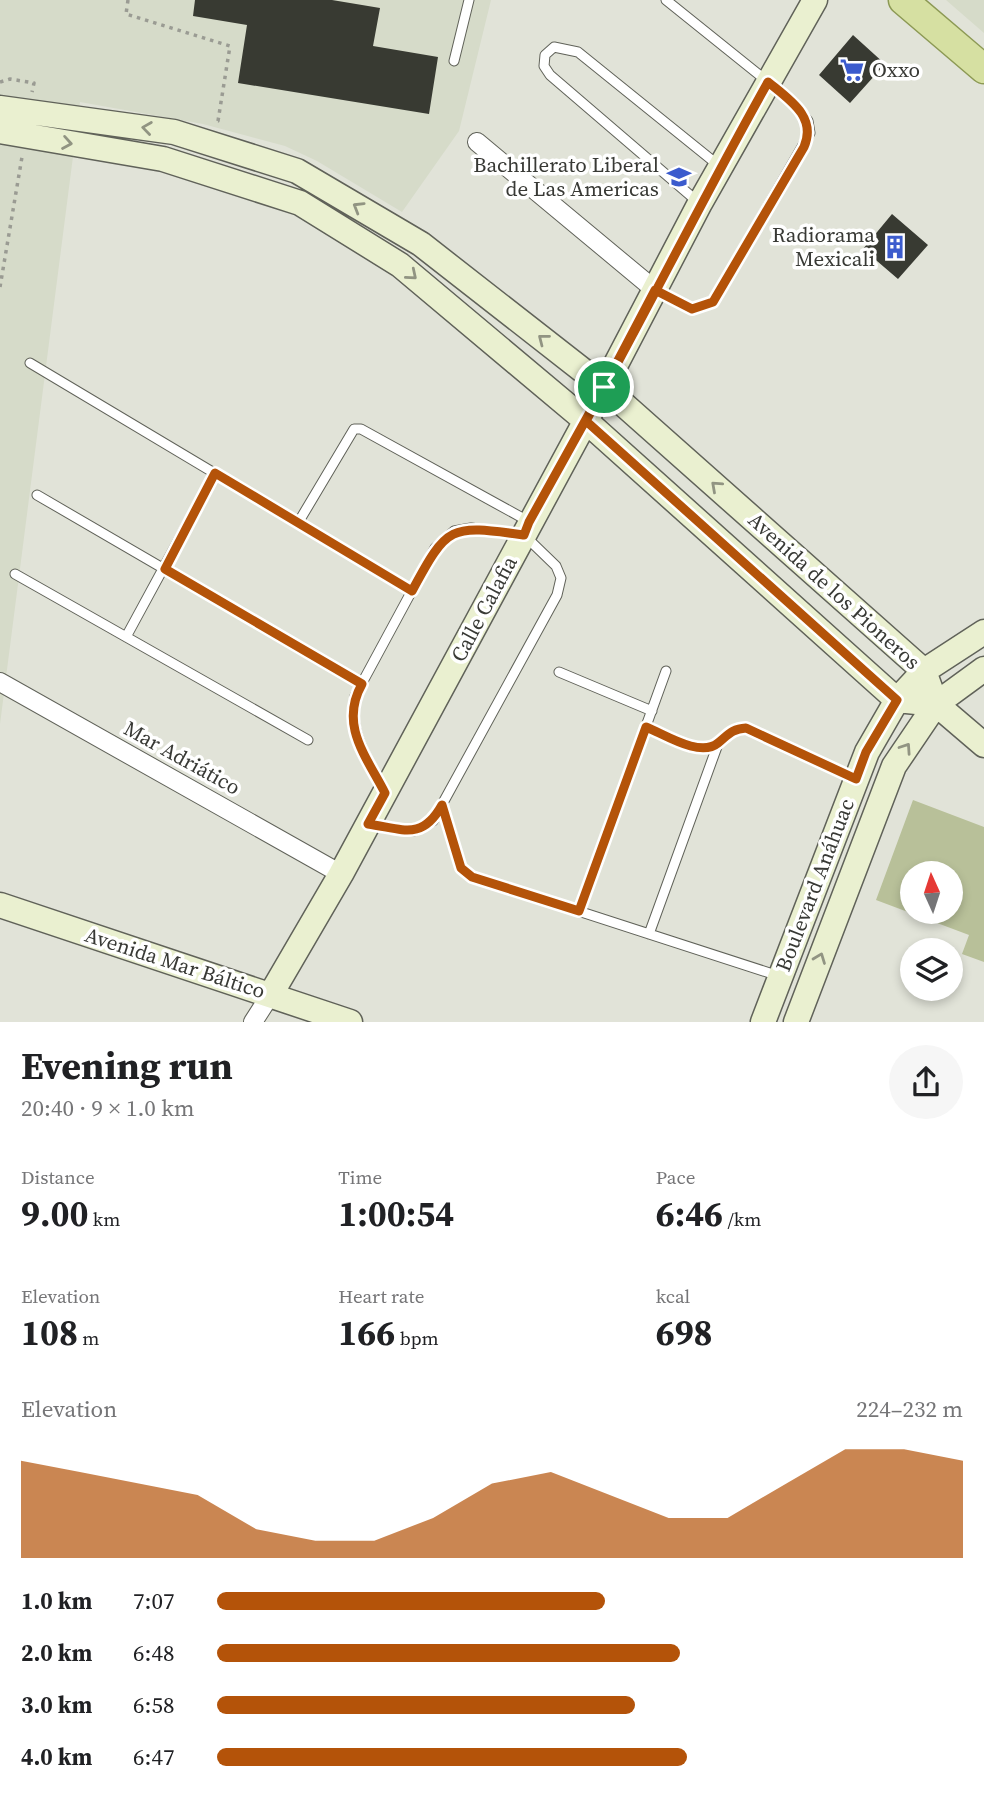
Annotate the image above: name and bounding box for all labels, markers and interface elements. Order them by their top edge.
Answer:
place label: Oxxo [872,55,920,84]
supermarket icon: Oxxo [838,56,866,84]
one-way arrow [141,121,152,136]
one-way arrow [61,135,73,150]
place label: Bachillerato Liberal de Las Americas [473,150,659,203]
school or university icon: Bachillerato Liberal de Las Americas [665,163,693,191]
one-way arrow [353,202,366,215]
place label: Radiorama Mexicali [772,220,875,273]
building icon: Radiorama Mexicali [881,233,909,261]
one-way arrow [404,267,417,280]
one-way arrow [538,334,550,347]
pin [574,357,634,417]
icon: arrive [585,368,623,406]
one-way arrow [711,482,724,494]
street label: Avenida de los Pioneros [742,505,927,676]
street label: Calle Calafia [443,550,524,667]
street label: Mar Adriático [119,714,246,802]
one-way arrow [898,743,910,756]
street label: Boulevard Anáhuac [768,794,861,975]
north arrow [900,861,962,924]
map controls [900,861,963,1001]
street label: Avenida Mar Báltico [81,920,269,1005]
button: layers [900,938,963,1001]
one-way arrow [812,953,826,965]
text: Evening run [21,1040,233,1092]
button: share [889,1045,963,1119]
text: 20:40 · 9 × 1.0 km [21,1092,195,1124]
text: Distance [21,1164,95,1190]
text: Time [338,1164,382,1190]
text: Pace [656,1164,695,1190]
text: 9.00 [21,1190,88,1238]
text: 1:00:54 [338,1190,454,1238]
text: 6:46 [656,1190,723,1238]
text: km [88,1206,120,1232]
text: /km [723,1206,761,1232]
text: Elevation [21,1283,100,1309]
text: Heart rate [338,1283,424,1309]
text: kcal [656,1283,690,1309]
text: 108 [21,1309,78,1357]
text: 166 [338,1309,395,1357]
text: 698 [656,1309,713,1357]
text: m [78,1325,99,1351]
text: bpm [395,1325,439,1351]
text: Elevation [21,1393,117,1425]
text: 224–232 m [856,1393,963,1425]
text: 1.0 km [21,1585,92,1617]
text: 7:07 [133,1585,174,1617]
text: 2.0 km [21,1637,92,1669]
text: 6:48 [133,1637,174,1669]
text: 3.0 km [21,1689,92,1721]
text: 6:58 [133,1689,174,1721]
text: 4.0 km [21,1741,92,1773]
text: 6:47 [133,1741,174,1773]

